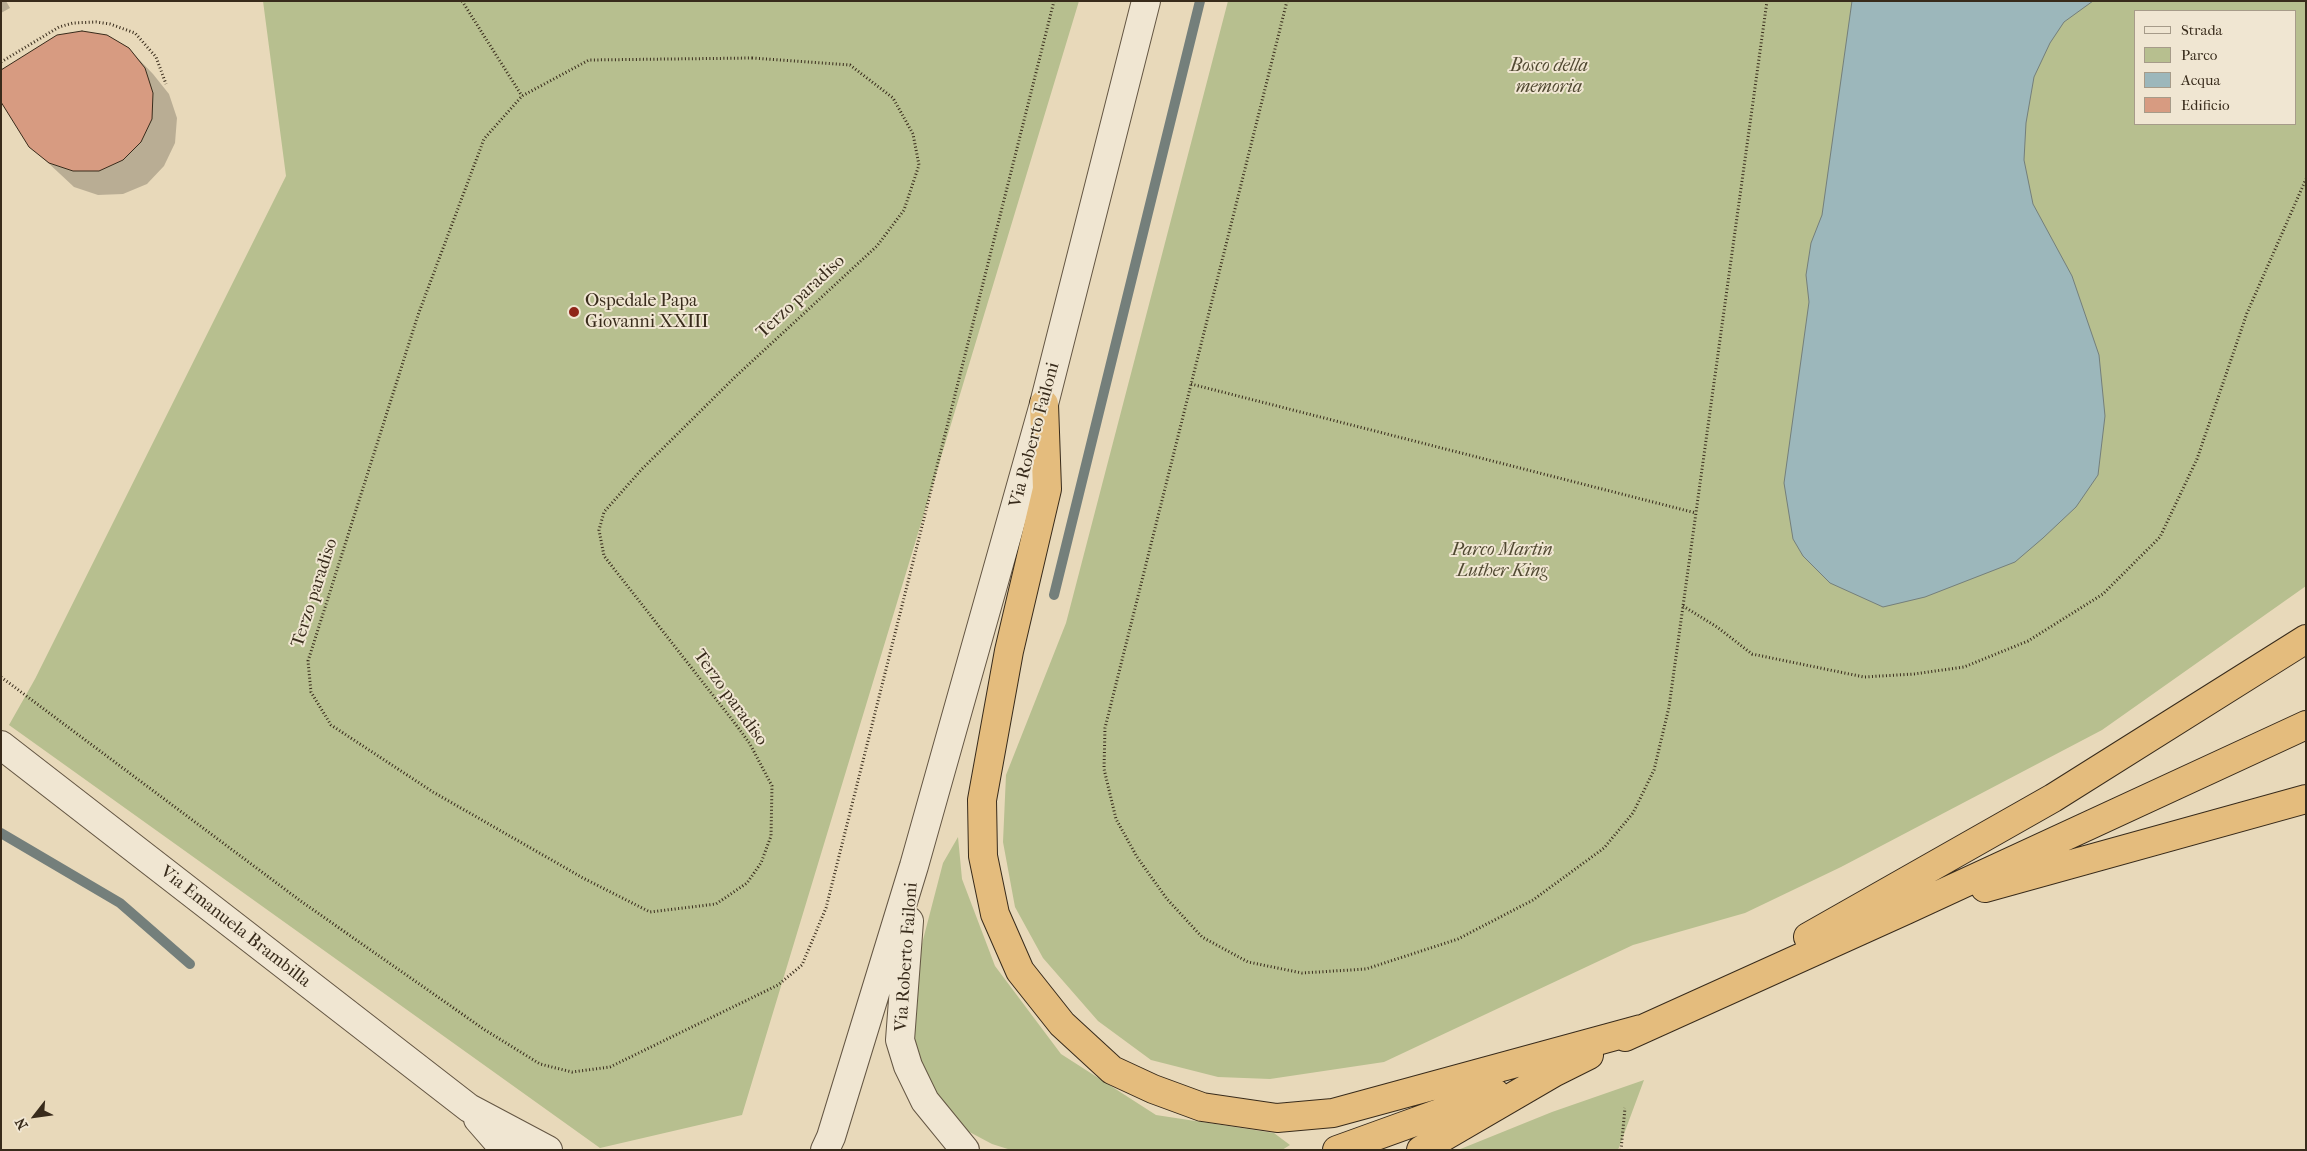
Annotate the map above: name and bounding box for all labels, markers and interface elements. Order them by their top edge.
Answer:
legend [2134,10,2297,125]
text: Strada [2181,21,2223,39]
text: Parco [2181,46,2217,64]
park label: Bosco della memoria [1510,56,1588,98]
text: Acqua [2181,71,2221,89]
text: Edificio [2181,96,2230,114]
street label: Terzo paradiso [752,251,850,343]
place label: Ospedale Papa Giovanni XXIII [585,291,708,334]
marker: Ospedale Papa Giovanni XXIII [567,305,581,319]
street label: Via Roberto Failoni [1005,360,1065,510]
street label: Terzo paradiso [287,536,343,650]
park label: Parco Martin Luther King [1451,540,1553,582]
street label: Terzo paradiso [688,646,772,750]
street label: Via Emanuela Brambilla [155,861,315,993]
street label: Via Roberto Failoni [891,882,923,1032]
north arrow [10,1091,60,1141]
text: N [12,1115,32,1133]

